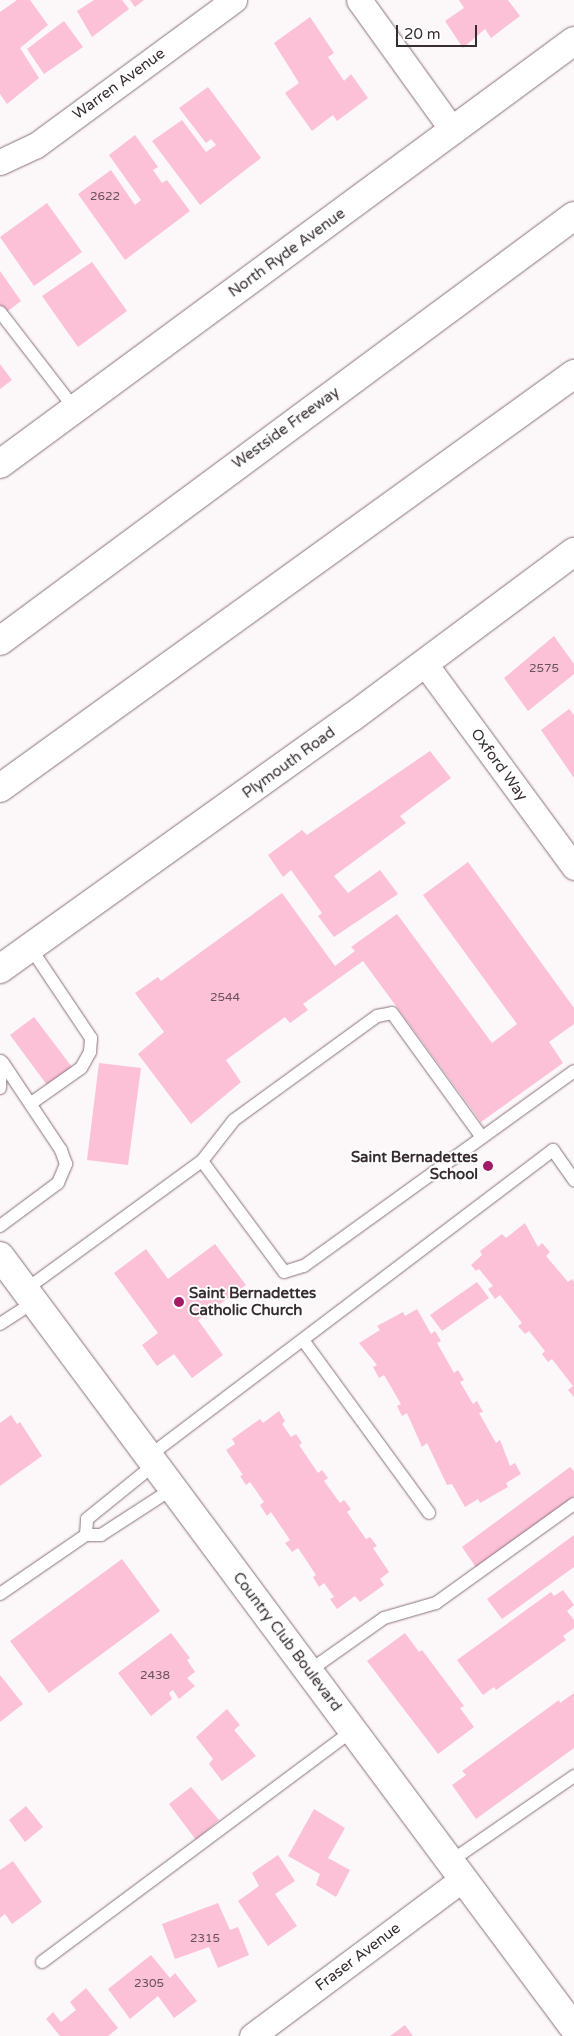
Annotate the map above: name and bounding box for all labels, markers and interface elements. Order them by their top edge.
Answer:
scale bar [399,15,480,47]
text: 20 m [404,25,441,43]
street label: Warren Avenue [69,45,169,123]
house number: 2622 [90,190,120,204]
street label: North Ryde Avenue [225,205,349,301]
street label: Westside Freeway [229,383,343,473]
house number: 2575 [529,662,559,676]
street label: Plymouth Road [239,723,339,803]
street label: Oxford Way [467,725,531,805]
house number: 2544 [210,991,240,1005]
place label: Saint Bernadettes School [351,1148,478,1183]
marker: Saint Bernadettes School [482,1160,494,1172]
place label: Saint Bernadettes Catholic Church [189,1284,316,1319]
marker: Saint Bernadettes Catholic Church [173,1296,185,1308]
street label: Country Club Boulevard [229,1569,345,1715]
house number: 2438 [140,1669,170,1683]
street label: Fraser Avenue [312,1919,404,1995]
house number: 2315 [190,1932,220,1946]
house number: 2305 [134,1977,164,1991]

